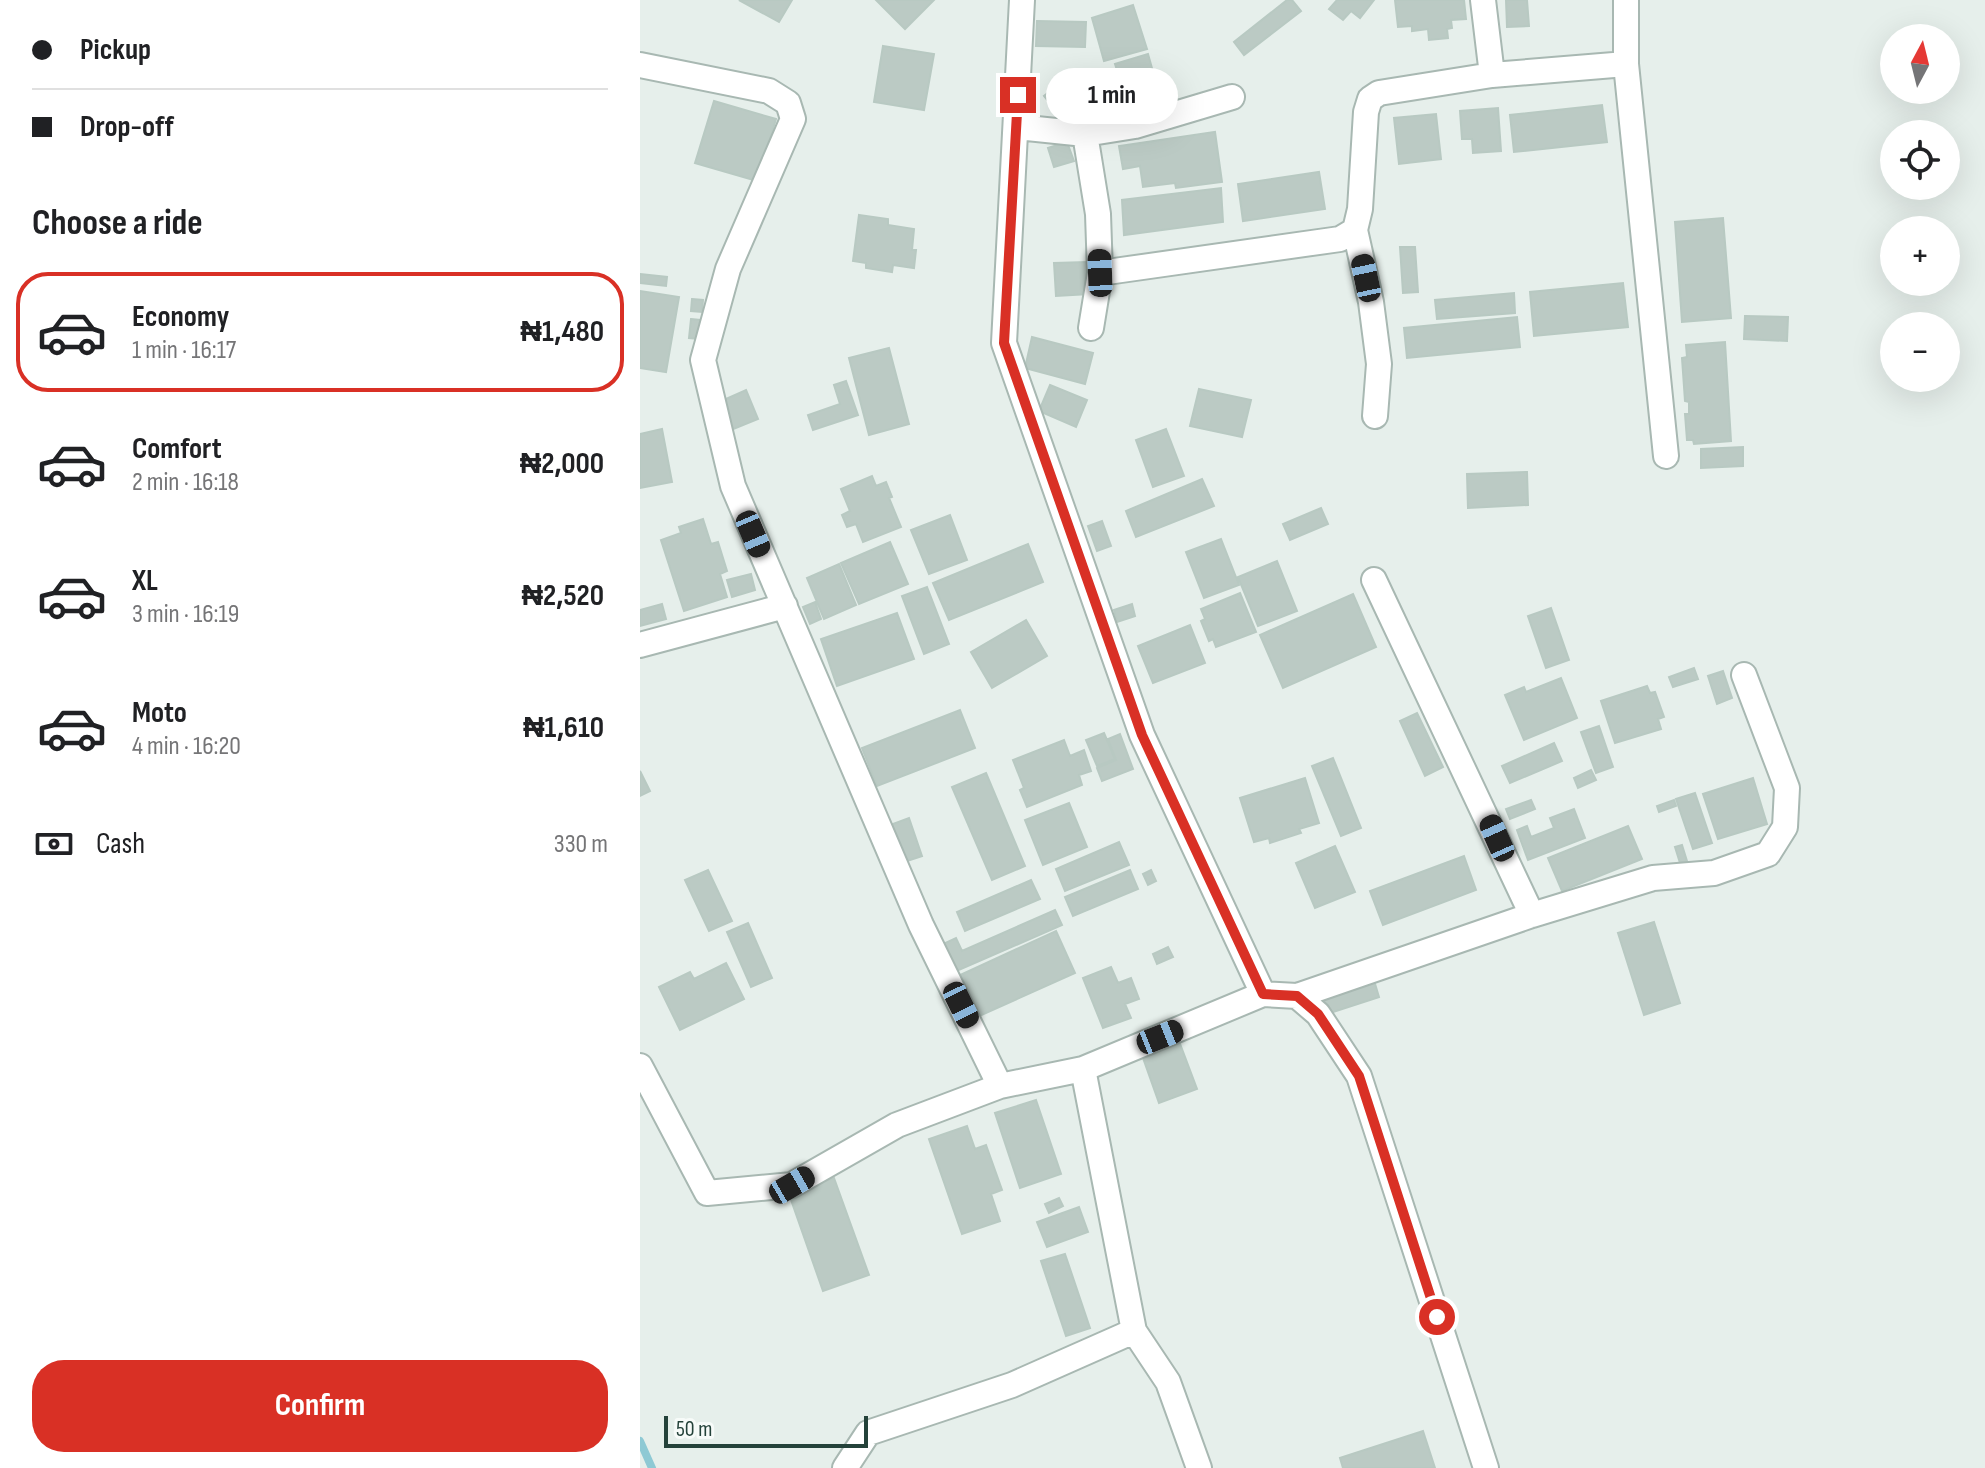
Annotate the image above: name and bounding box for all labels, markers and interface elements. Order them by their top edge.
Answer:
north arrow [1880,24,1960,104]
map controls [1880,24,1960,392]
text: Pickup [80,32,151,68]
callout: 1 min [1046,67,1178,123]
route end [1000,77,1036,113]
text: 1 min [1088,80,1136,111]
text: Drop-off [80,109,174,145]
button: locate [1880,120,1960,200]
text: Choose a ride [32,202,203,245]
button: + [1880,216,1960,296]
car [1087,249,1113,297]
car [1349,252,1383,304]
icon: car [36,296,108,368]
text: Economy [132,299,229,335]
button: − [1880,312,1960,392]
text: ₦1,480 [520,314,604,350]
text: 1 min · 16:17 [132,335,236,366]
icon: car [36,428,108,500]
text: Comfort [132,431,222,467]
text: ₦2,000 [520,446,604,482]
text: 2 min · 16:18 [132,467,239,498]
car [733,507,773,561]
icon: car [36,560,108,632]
text: XL [132,563,158,599]
text: ₦2,520 [521,578,604,614]
text: 3 min · 16:19 [132,599,239,630]
icon: car [36,692,108,764]
text: Moto [132,695,187,731]
text: ₦1,610 [523,710,604,746]
text: 4 min · 16:20 [132,731,241,762]
car [1476,811,1518,865]
icon: cash [32,822,76,866]
text: Cash [96,826,145,862]
text: 330 m [554,829,608,860]
car [940,978,982,1032]
car [1133,1017,1187,1057]
car [765,1163,819,1207]
route start [1419,1299,1455,1335]
button: Confirm [32,1360,608,1452]
scale bar [664,1412,868,1448]
text: 50 m [676,1416,712,1443]

